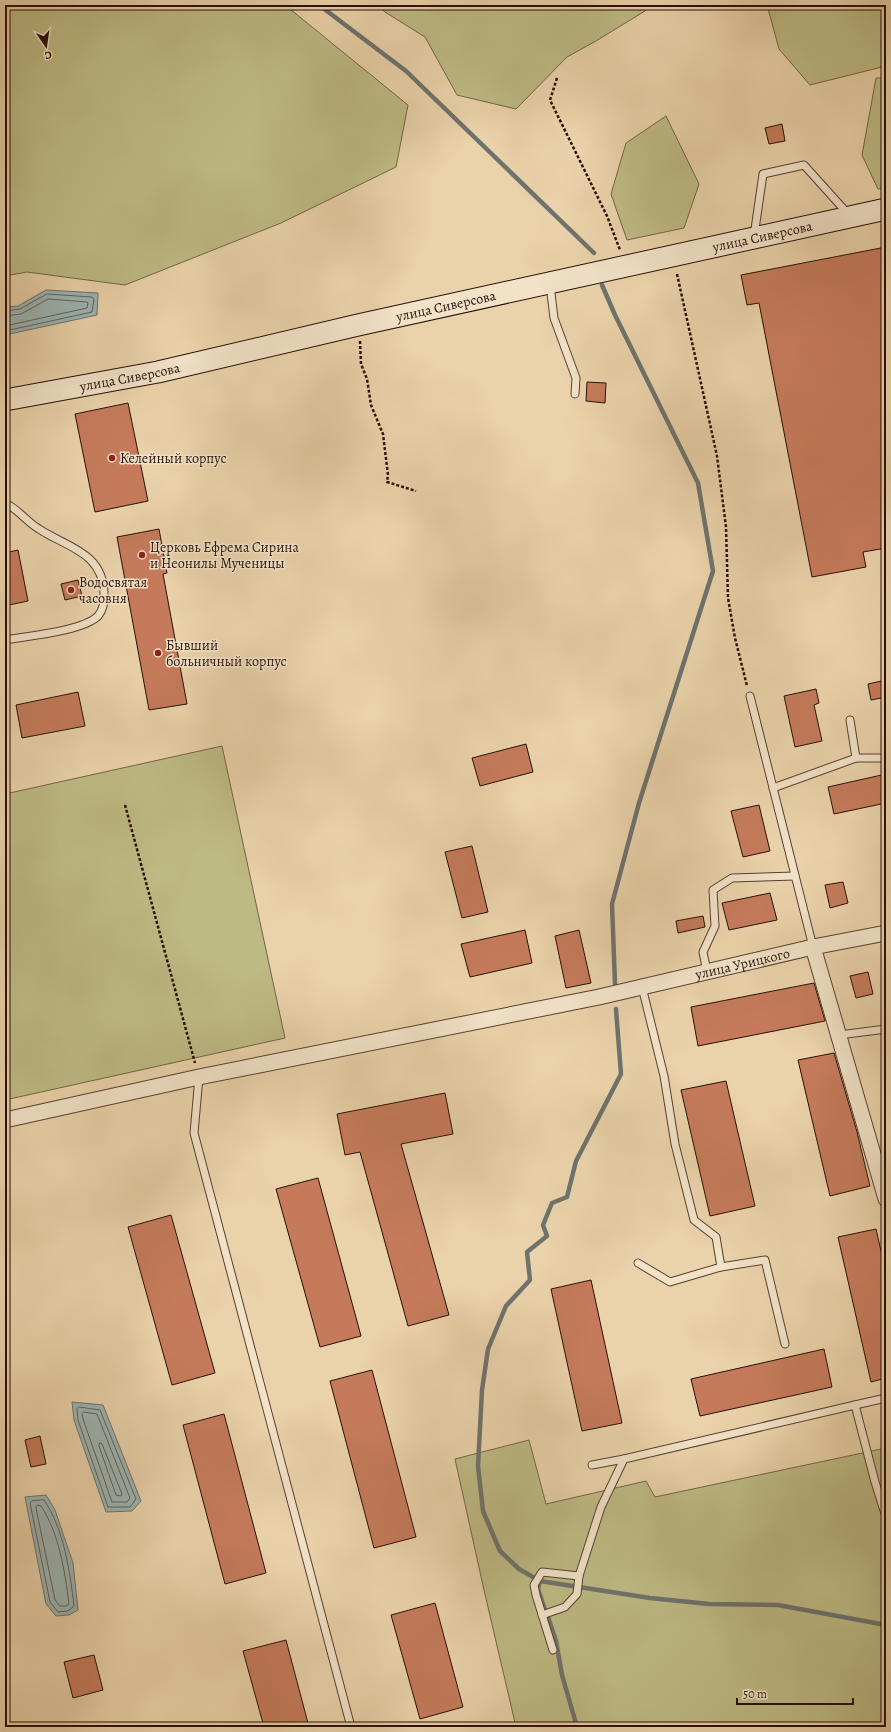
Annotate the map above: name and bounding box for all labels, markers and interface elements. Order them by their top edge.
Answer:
north arrow [26,26,66,66]
text: С [43,47,53,63]
street label: улица Сиверсова [710,216,815,257]
street label: улица Сиверсова [393,286,498,327]
street label: улица Сиверсова [77,358,183,396]
place label: Келейный корпус [120,449,226,468]
marker: Келейный корпус [107,453,117,463]
place label: Церковь Ефрема Сирина и Неонилы Мученицы [150,538,300,573]
marker: Церковь Ефрема Сирина и Неонилы Мученицы [137,550,147,560]
place label: Водосвятая часовня [79,573,147,608]
marker: Водосвятая часовня [66,585,76,595]
place label: Бывший больничный корпус [166,636,287,671]
marker: Бывший больничный корпус [153,648,163,658]
street label: улица Урицкого [692,944,792,984]
scale bar [737,1680,853,1706]
text: 50 m [743,1686,767,1702]

